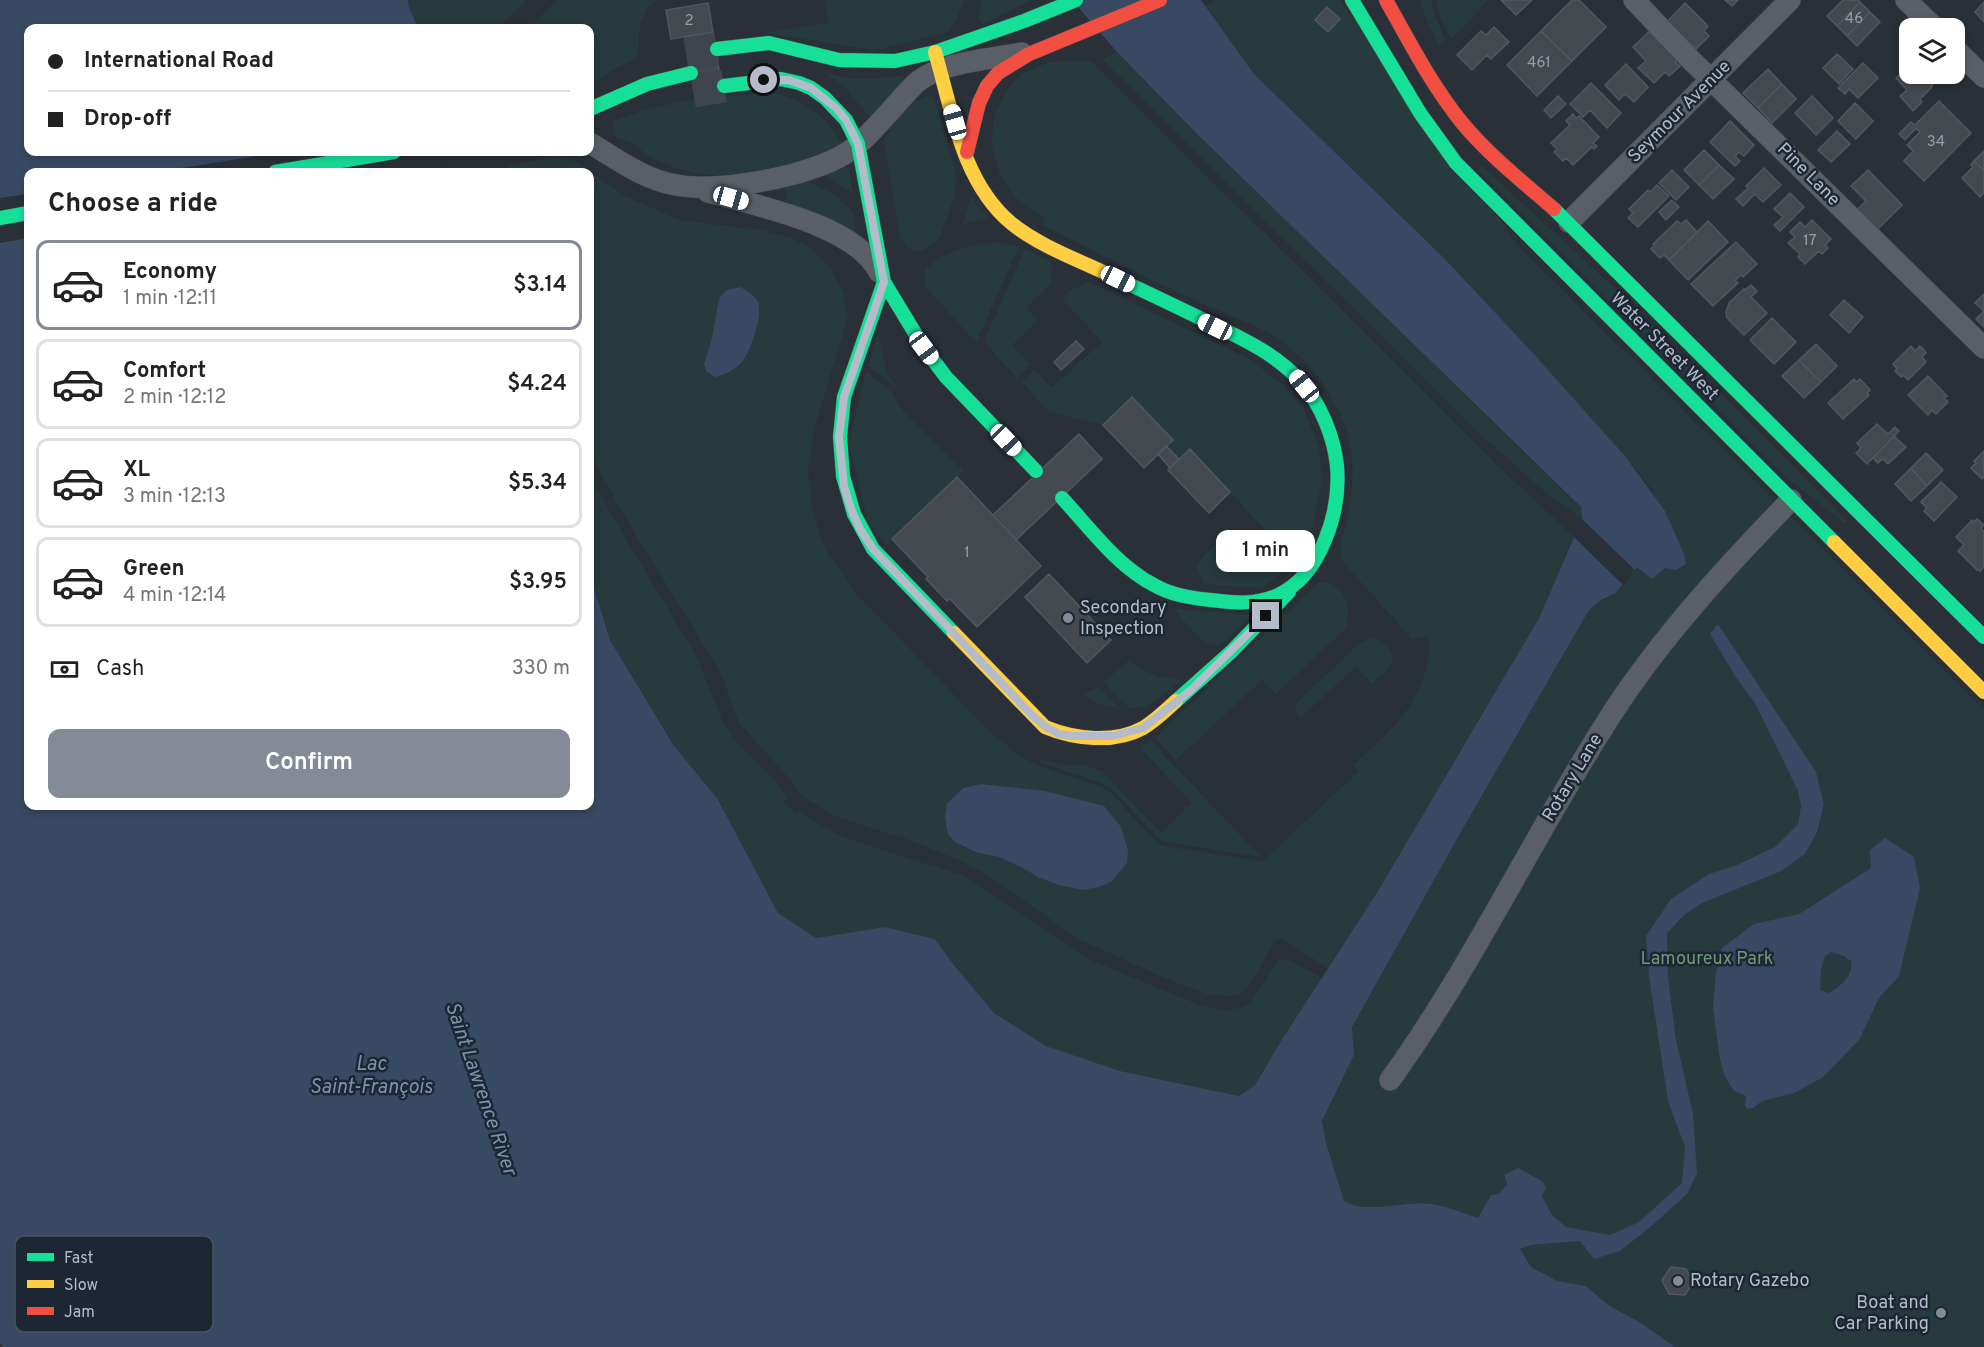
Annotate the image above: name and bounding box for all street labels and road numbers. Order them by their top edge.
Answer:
street label: Seymour Avenue [1624,56,1736,168]
street label: Pine Lane [1772,139,1844,211]
street label: Water Street West [1605,288,1723,406]
street label: Rotary Lane [1538,730,1608,826]

